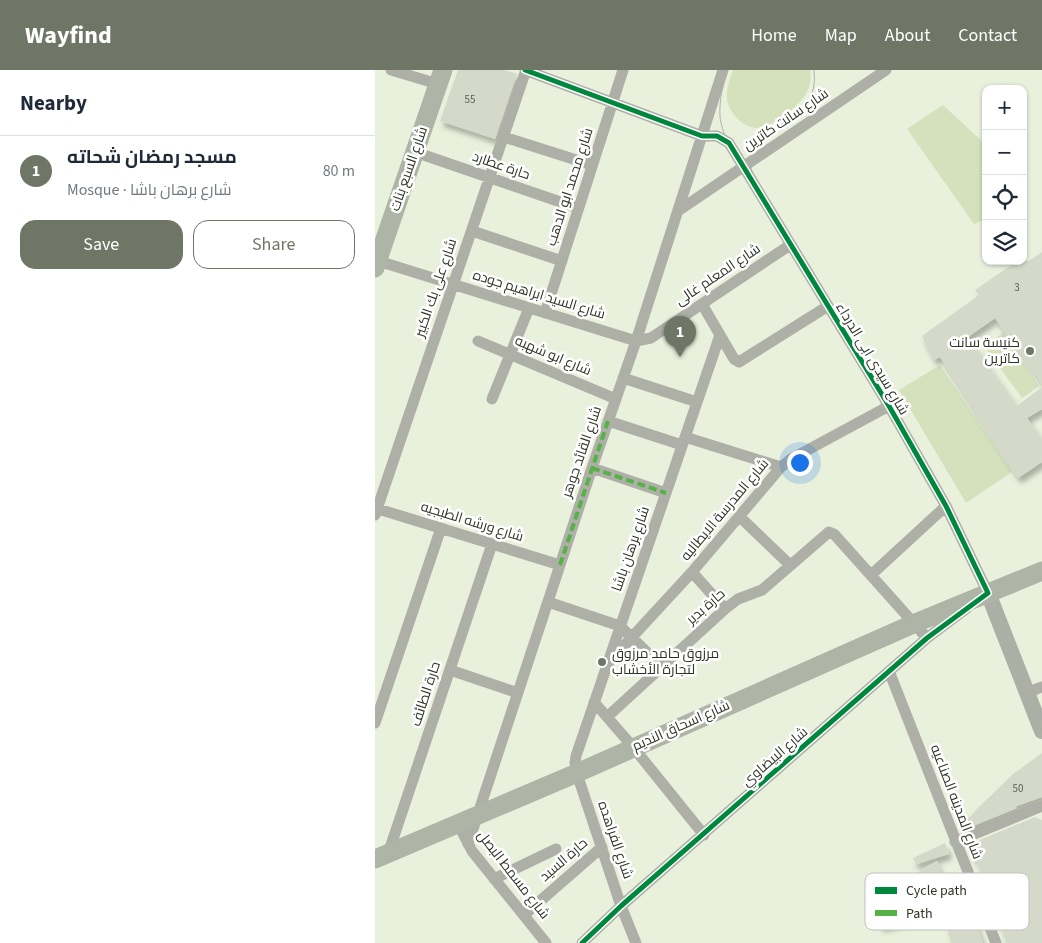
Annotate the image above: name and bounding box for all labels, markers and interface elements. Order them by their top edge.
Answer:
text: Wayfind [25,18,112,53]
text: Home [751,23,797,48]
text: Map [825,23,857,48]
text: About [885,23,930,48]
text: Contact [958,23,1017,48]
street label: شارع سانت كاترين [739,84,833,156]
map controls [982,85,1027,265]
button: + [982,85,1027,130]
text: Nearby [20,88,87,118]
house number: 55 [465,92,475,107]
street label: شارع السبع بنات [385,124,433,214]
street label: شارع محمد ابو الدهب [541,125,599,249]
button: − [982,130,1027,175]
text: مسجد رمضان شحاته [67,144,237,171]
street label: حارة عطارد [469,147,533,185]
text: 1 [32,160,40,182]
text: 80 m [323,160,355,182]
button: locate [982,175,1027,220]
text: Mosque · شارع برهان باشا [67,179,231,201]
button: Save [20,220,183,269]
button: Share [193,220,355,269]
button: layers [982,220,1027,265]
street label: شارع على بك الكبير [409,236,462,341]
street label: شارع المعلم غالى [671,239,765,311]
street label: شارع السيد ابراهيم جوده [470,265,608,325]
house number: 3 [1014,280,1020,295]
street label: شارع سيدى ابى الدرداء [830,299,914,419]
pin: 1 [664,316,696,357]
street label: شارع ابو شهبه [512,331,594,381]
place label: كنيسة سانت كاترين [949,333,1020,369]
marker: كنيسة سانت كاترين [1024,345,1036,357]
street label: شارع القائد جوهر [557,403,607,502]
your location [787,450,813,476]
street label: شارع المدرسة الايطاليه [676,455,774,565]
street label: شارع ورشه الطبجيه [418,497,526,547]
street label: شارع برهان باشا [607,504,655,594]
street label: حارة بدير [681,584,730,630]
place label: مرزوق حامد مرزوق لتجارة الأخشاب [612,644,719,680]
marker: مرزوق حامد مرزوق لتجارة الأخشاب [596,656,608,668]
street label: حارة الطائف [406,659,446,729]
street label: شارع اسحاق النديم [629,696,733,756]
street label: شارع البيضاوي [737,723,813,792]
street label: شارع المدينه الصناعيه [925,742,987,862]
house number: 50 [1013,781,1023,796]
street label: شارع الفراهده [592,798,638,882]
street label: شارع مسمط البصل [472,826,554,924]
street label: حارة السيد [536,833,592,887]
legend [865,873,1029,930]
text: Cycle path [906,881,967,901]
text: Path [906,904,933,924]

